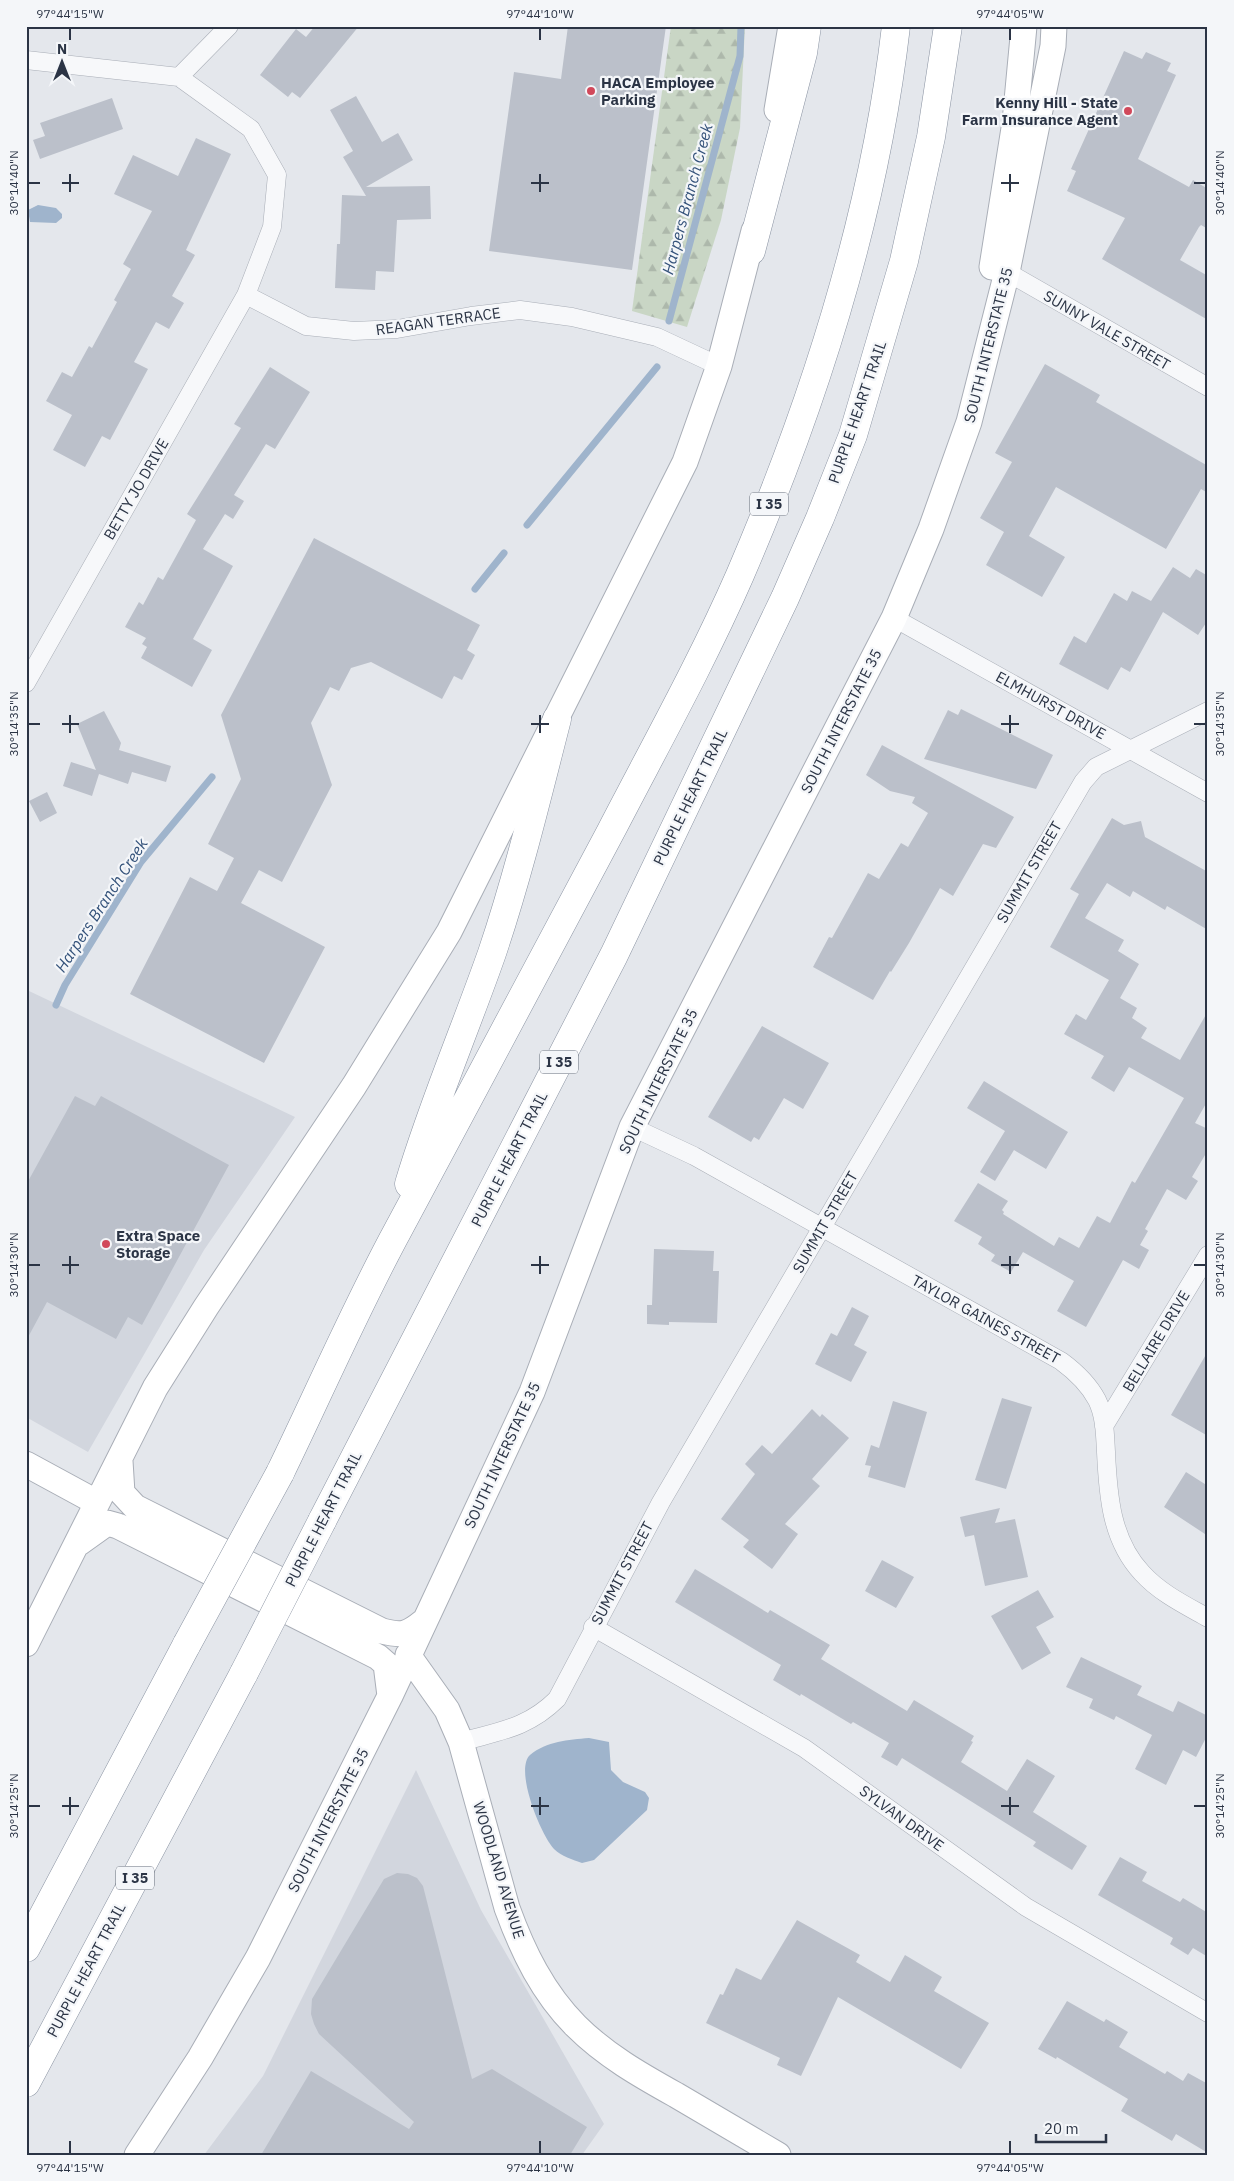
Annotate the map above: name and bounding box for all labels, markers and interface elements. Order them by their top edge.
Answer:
text: 97°44'15"W [36,6,104,21]
text: 97°44'10"W [506,6,574,21]
text: 97°44'05"W [976,6,1044,21]
north arrow [38,38,88,88]
text: N [57,40,67,58]
place label: HACA Employee Parking [601,73,714,109]
marker: HACA Employee Parking [585,85,597,97]
place label: Kenny Hill - State Farm Insurance Agent [962,93,1118,129]
marker: Kenny Hill - State Farm Insurance Agent [1122,105,1134,117]
water label: Harpers Branch Creek [657,121,717,277]
text: 30°14'40"N [6,150,21,216]
text: 30°14'40"N [1212,150,1227,216]
street label: SOUTH INTERSTATE 35 [960,265,1016,425]
street label: SUNNY VALE STREET [1040,286,1174,374]
street label: REAGAN TERRACE [374,303,502,339]
street label: PURPLE HEART TRAIL [824,338,890,486]
street label: BETTY JO DRIVE [99,435,173,543]
road number: I 35 [750,492,788,516]
street label: SOUTH INTERSTATE 35 [796,646,886,796]
street label: ELMHURST DRIVE [993,667,1109,743]
text: 30°14'35"N [6,691,21,757]
text: 30°14'35"N [1212,691,1227,757]
street label: PURPLE HEART TRAIL [649,725,731,868]
street label: SUMMIT STREET [992,818,1066,926]
water label: Harpers Branch Creek [50,834,152,976]
street label: SOUTH INTERSTATE 35 [615,1005,701,1157]
road number: I 35 [540,1050,578,1074]
street label: PURPLE HEART TRAIL [467,1088,552,1230]
street label: SUMMIT STREET [788,1168,862,1276]
place label: Extra Space Storage [116,1226,200,1262]
text: 30°14'30"N [6,1232,21,1298]
text: 30°14'30"N [1212,1232,1227,1298]
marker: Extra Space Storage [100,1238,112,1250]
street label: TAYLOR GAINES STREET [909,1270,1064,1368]
street label: BELLAIRE DRIVE [1118,1287,1194,1395]
street label: SOUTH INTERSTATE 35 [460,1379,544,1531]
street label: PURPLE HEART TRAIL [281,1448,366,1590]
street label: SUMMIT STREET [587,1518,657,1628]
street label: SOUTH INTERSTATE 35 [283,1745,373,1895]
text: 30°14'25"N [6,1773,21,1839]
text: 30°14'25"N [1212,1773,1227,1839]
street label: SYLVAN DRIVE [856,1781,948,1855]
street label: WOODLAND AVENUE [469,1799,529,1941]
road number: I 35 [116,1866,154,1890]
street label: PURPLE HEART TRAIL [43,1899,130,2040]
scale bar [1036,2111,1106,2143]
text: 20 m [1044,2119,1079,2138]
text: 97°44'15"W [36,2160,104,2175]
text: 97°44'10"W [506,2160,574,2175]
text: 97°44'05"W [976,2160,1044,2175]

